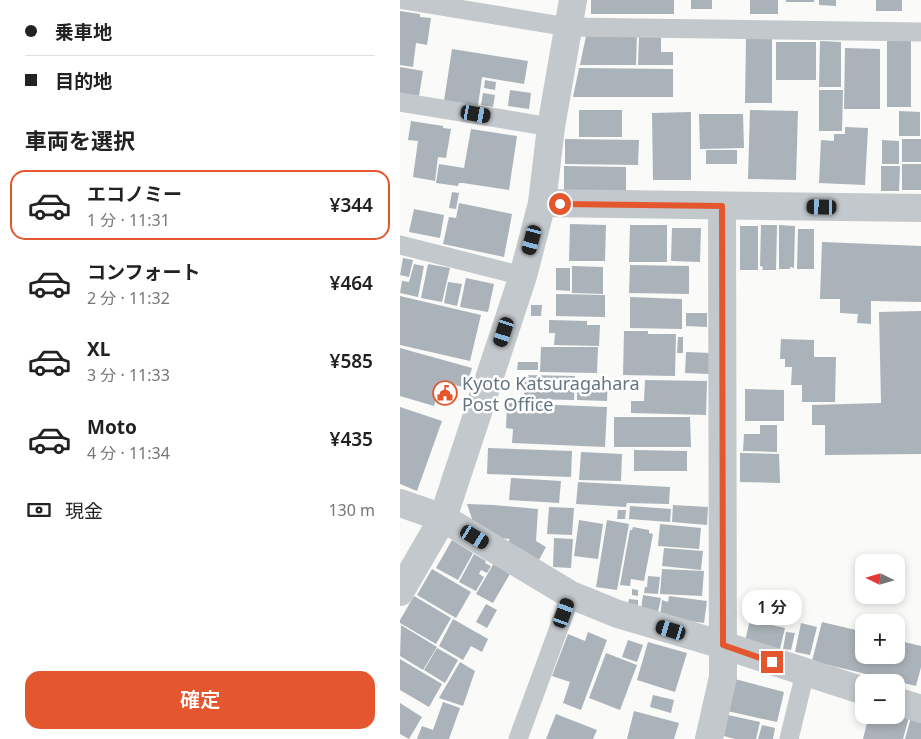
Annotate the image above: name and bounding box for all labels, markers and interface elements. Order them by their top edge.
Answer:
text: 乗車地 [55,19,112,45]
text: 目的地 [55,68,112,94]
car [459,104,492,124]
text: 車両を選択 [25,125,135,155]
text: エコノミー [87,181,182,207]
icon: car [27,183,72,228]
text: ¥344 [330,192,373,218]
route start [549,193,571,215]
car [806,199,837,215]
text: 1 分 · 11:31 [87,209,170,231]
car [520,224,543,256]
text: コンフォート [87,259,200,285]
icon: car [27,261,72,306]
text: ¥464 [330,270,373,296]
text: 2 分 · 11:32 [87,287,170,309]
car [492,315,515,349]
text: XL [87,336,110,362]
icon: car [27,339,72,384]
text: ¥585 [330,348,373,374]
text: 3 分 · 11:33 [87,364,170,386]
place label: Kyoto Katsuragahara Post Office [462,371,640,416]
public building icon: Kyoto Katsuragahara Post Office [432,380,458,406]
text: Moto [87,414,137,440]
icon: car [27,417,72,462]
text: ¥435 [330,426,373,452]
text: 4 分 · 11:34 [87,442,170,464]
icon: cash [25,496,53,524]
text: 現金 [65,498,103,524]
text: 130 m [328,499,375,521]
car [458,523,491,551]
north arrow [855,554,905,604]
map controls [855,554,905,724]
callout: 1 分 [742,590,802,624]
car [551,596,576,630]
text: 1 分 [757,596,787,618]
button: + [855,614,905,664]
car [654,618,687,642]
route end [761,651,783,673]
button: 確定 [25,671,375,729]
button: − [855,674,905,724]

